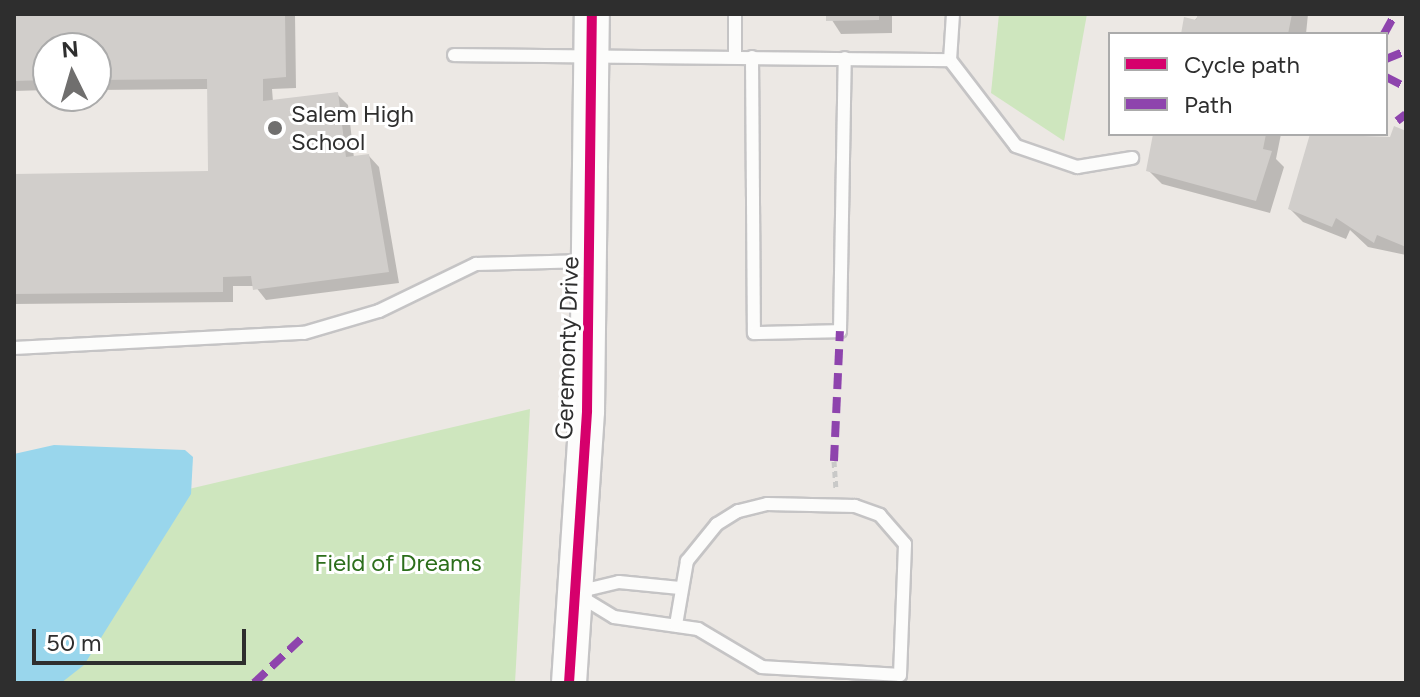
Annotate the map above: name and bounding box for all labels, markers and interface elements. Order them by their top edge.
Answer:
north arrow [32,32,112,112]
legend [1108,32,1388,136]
text: N [60,35,80,64]
text: Cycle path [1184,50,1300,79]
text: Path [1184,90,1232,119]
place label: Salem High School [291,100,414,156]
marker: Salem High School [266,119,284,137]
street label: Geremonty Drive [549,256,585,440]
park label: Field of Dreams [314,549,482,577]
scale bar [36,613,250,663]
text: 50 m [46,628,102,657]

